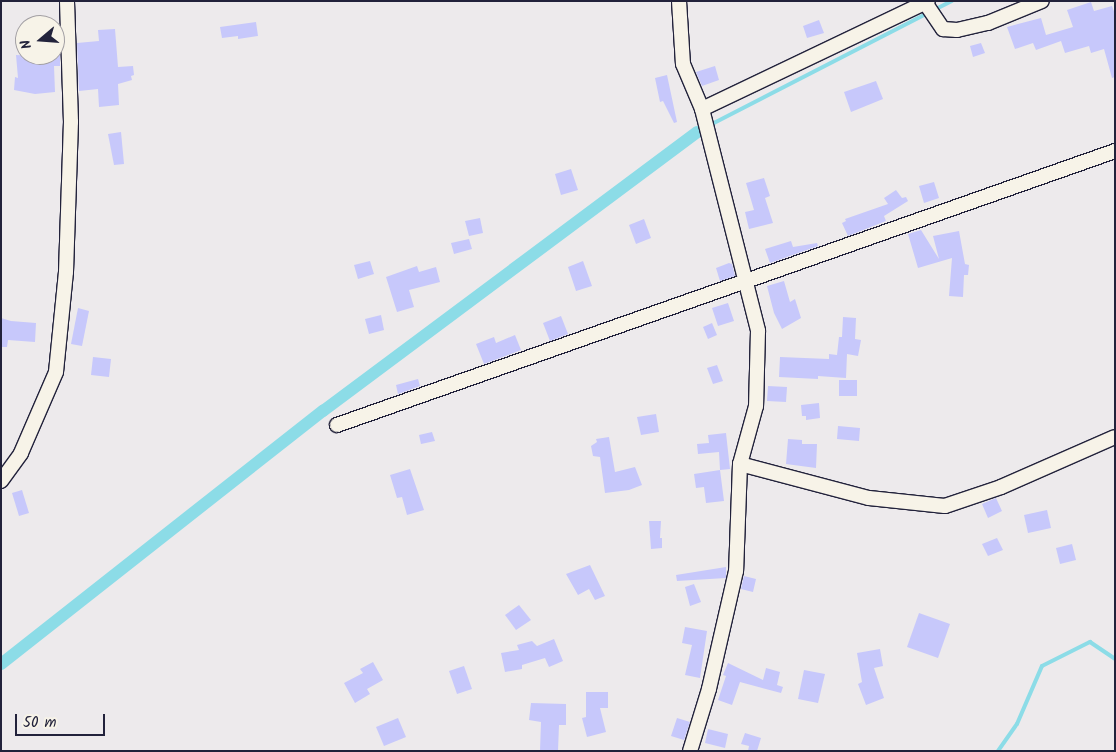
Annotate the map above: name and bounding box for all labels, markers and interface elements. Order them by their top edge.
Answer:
north arrow [15,15,65,65]
text: N [15,37,39,52]
scale bar [18,704,108,736]
text: 50 m [23,711,57,735]

